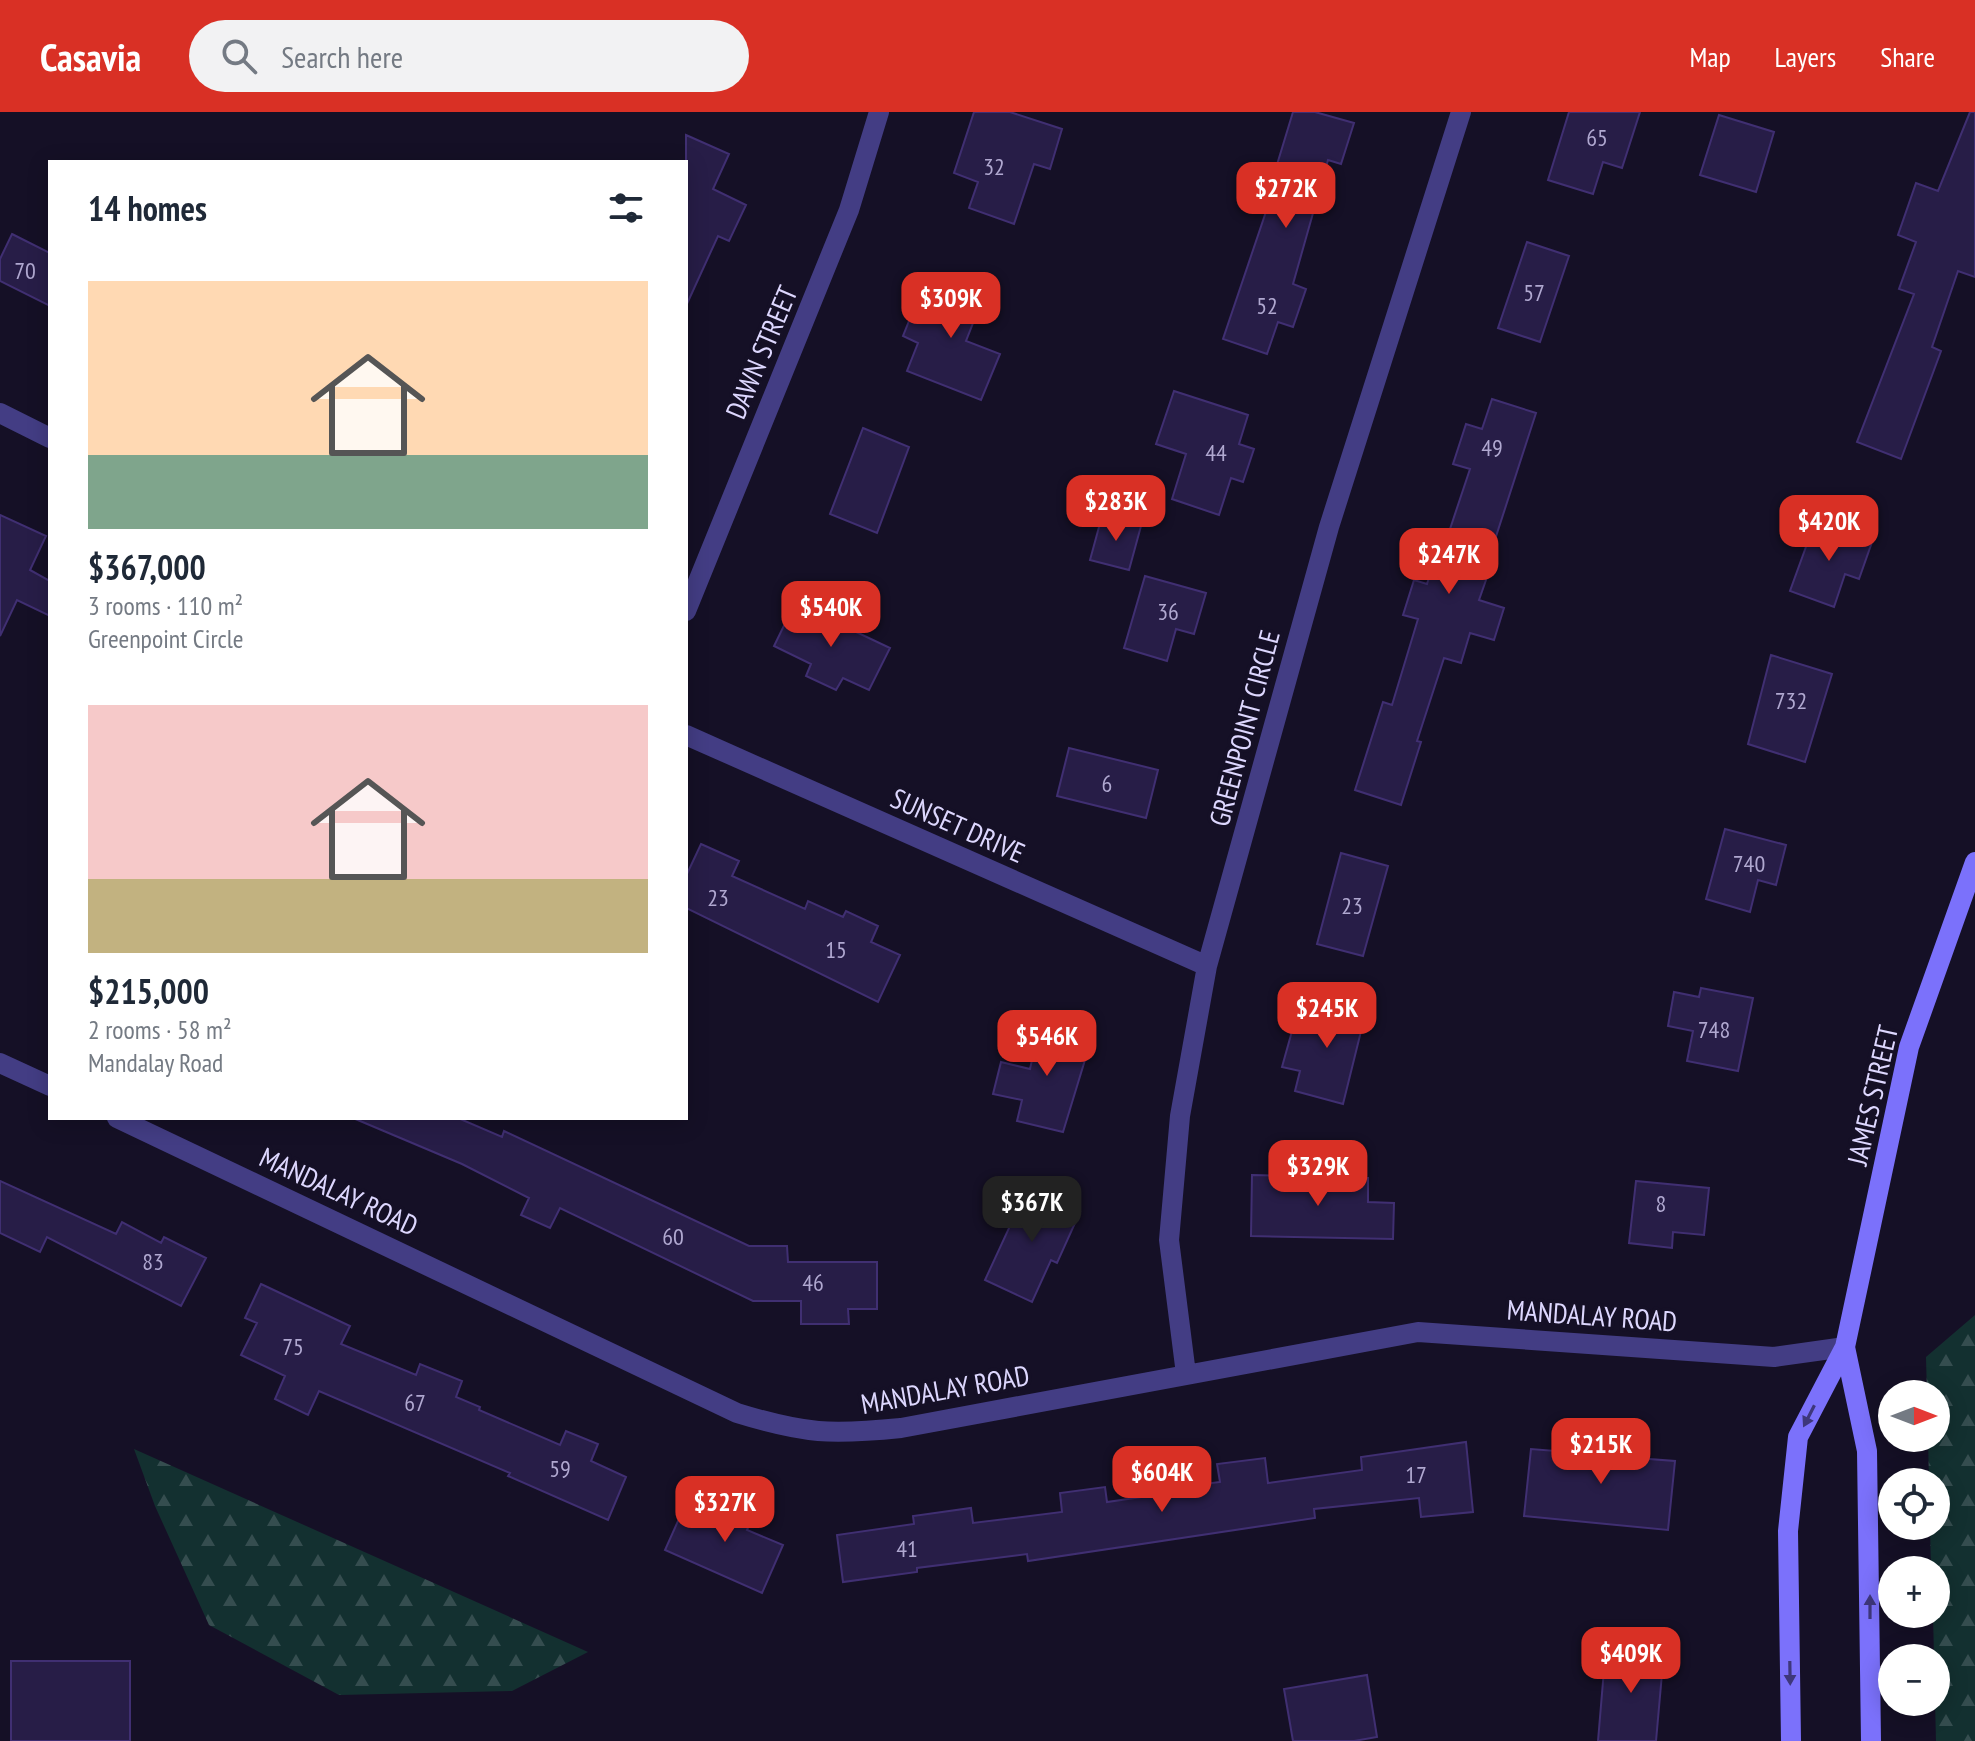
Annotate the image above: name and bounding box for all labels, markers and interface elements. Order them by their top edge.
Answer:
search box [189,20,749,92]
text: Casavia [40,32,141,81]
icon: search [217,34,261,78]
text: Search here [281,37,403,76]
text: Map [1689,38,1731,75]
text: Layers [1775,38,1836,75]
text: Share [1880,38,1935,75]
house number: 65 [1586,122,1608,153]
house number: 32 [983,151,1005,182]
pin: $272K [1230,162,1342,230]
text: $272K [1254,171,1318,204]
text: 14 homes [88,186,207,230]
icon: filters [604,186,648,230]
house number: 70 [14,255,36,286]
pin: $309K [895,272,1007,340]
house number: 57 [1523,277,1545,308]
street label: DAWN STREET [716,279,806,424]
text: $309K [919,281,983,314]
house number: 52 [1256,290,1278,321]
icon: home [296,333,440,477]
house number: 49 [1481,432,1503,463]
house number: 44 [1205,437,1227,468]
pin: $283K [1060,475,1172,543]
text: $283K [1084,484,1148,517]
pin: $420K [1773,495,1885,563]
text: $420K [1797,504,1861,537]
pin: $247K [1393,528,1505,596]
text: $247K [1417,537,1481,570]
text: $367,000 [88,545,206,589]
pin: $540K [775,581,887,649]
text: 3 rooms · 110 m² [88,589,243,622]
text: $540K [799,590,863,623]
house number: 36 [1157,596,1179,627]
text: Greenpoint Circle [88,622,244,655]
street label: GREENPOINT CIRCLE [1200,626,1288,830]
house number: 732 [1775,685,1807,716]
icon: home [296,757,440,901]
house number: 6 [1102,768,1112,799]
street label: SUNSET DRIVE [885,779,1031,871]
house number: 740 [1733,848,1765,879]
house number: 23 [707,882,729,913]
house number: 23 [1341,890,1363,921]
house number: 15 [825,934,847,965]
text: $215,000 [88,969,209,1013]
pin: $245K [1271,982,1383,1050]
text: $245K [1295,991,1359,1024]
pin: $546K [991,1010,1103,1078]
text: 2 rooms · 58 m² [88,1013,232,1046]
house number: 748 [1698,1014,1730,1045]
text: $546K [1015,1019,1079,1052]
street label: JAMES STREET [1838,1021,1906,1169]
text: Mandalay Road [88,1046,223,1079]
street label: MANDALAY ROAD [254,1138,424,1244]
pin: $329K [1262,1140,1374,1208]
text: $329K [1286,1149,1350,1182]
pin: $367K [976,1176,1088,1244]
text: $367K [1000,1185,1064,1218]
house number: 8 [1656,1188,1666,1219]
house number: 60 [662,1221,684,1252]
house number: 83 [142,1246,164,1277]
house number: 46 [802,1267,824,1298]
street label: MANDALAY ROAD [1506,1291,1678,1339]
house number: 75 [282,1331,304,1362]
street label: MANDALAY ROAD [858,1356,1032,1422]
north arrow [1878,1380,1950,1452]
map controls [1878,1380,1950,1716]
house number: 67 [404,1387,426,1418]
one-way arrow [1802,1405,1816,1428]
pin: $215K [1545,1418,1657,1486]
text: $215K [1569,1427,1633,1460]
pin: $604K [1106,1446,1218,1514]
house number: 59 [549,1453,571,1484]
text: $604K [1130,1455,1194,1488]
house number: 17 [1405,1459,1427,1490]
button: locate [1878,1468,1950,1540]
pin: $327K [669,1476,781,1544]
text: $327K [693,1485,757,1518]
house number: 41 [896,1533,918,1564]
button: + [1878,1556,1950,1628]
one-way arrow [1864,1594,1876,1619]
pin: $409K [1575,1627,1687,1695]
text: $409K [1599,1636,1663,1669]
button: − [1878,1644,1950,1716]
one-way arrow [1784,1661,1796,1686]

